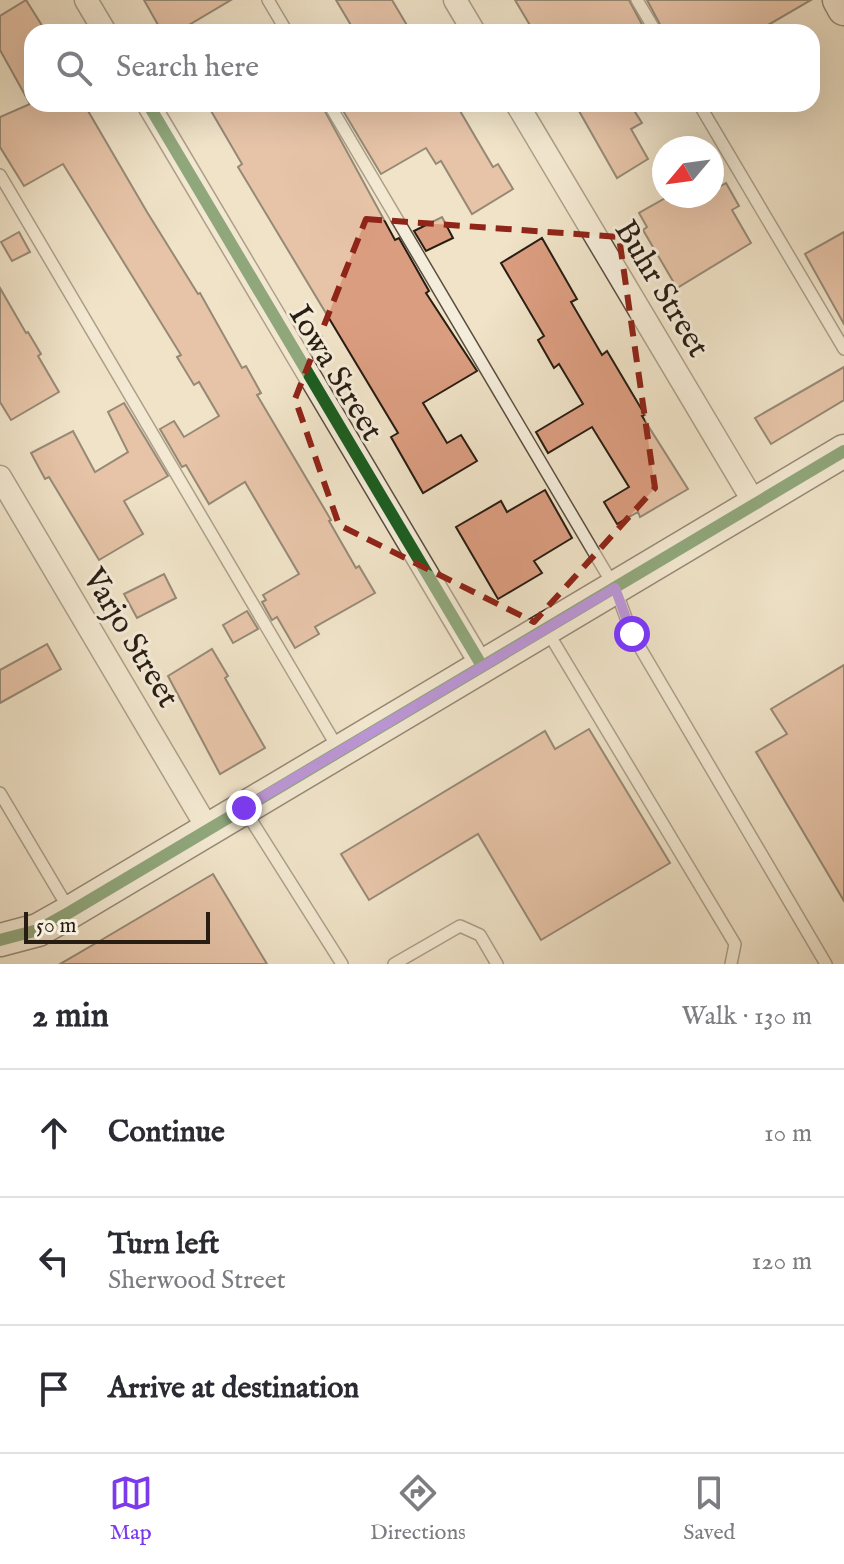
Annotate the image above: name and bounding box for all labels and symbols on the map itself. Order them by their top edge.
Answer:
north arrow [652,136,724,208]
street label: Buhr Street [604,213,718,365]
street label: Iowa Street [278,298,391,449]
street label: Varjo Street [72,560,188,716]
route start [614,616,650,652]
route end [226,790,262,826]
scale bar [24,908,210,944]

